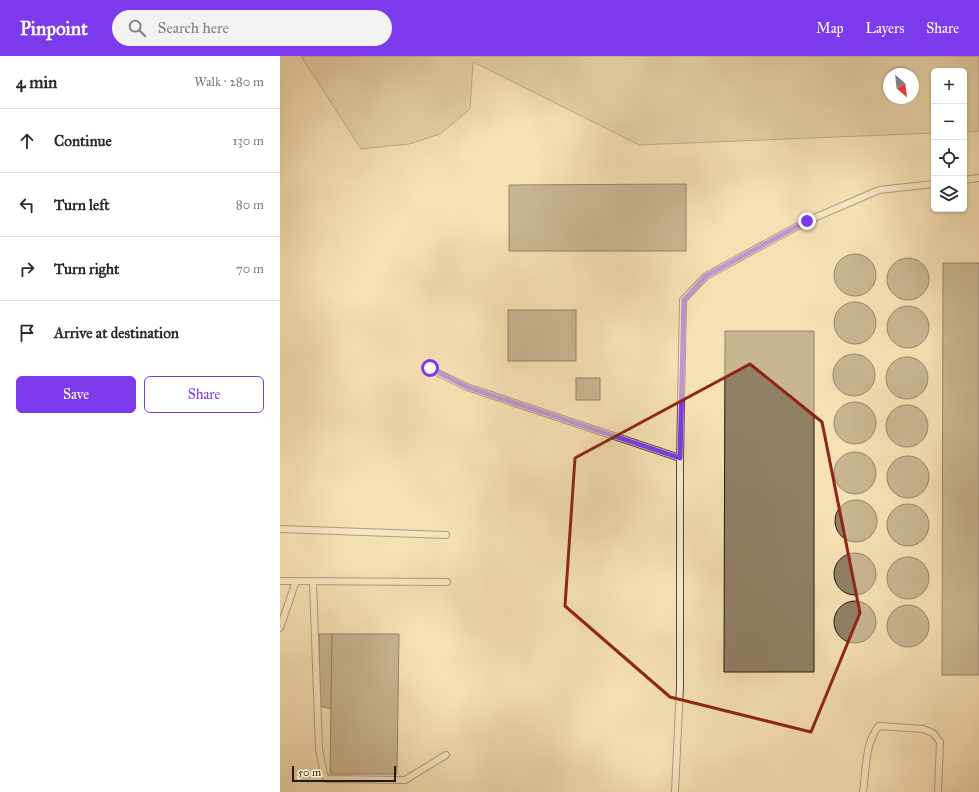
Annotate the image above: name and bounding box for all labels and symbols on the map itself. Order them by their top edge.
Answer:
north arrow [883,68,919,104]
route end [798,212,816,230]
route start [421,359,439,377]
scale bar [292,764,396,783]

